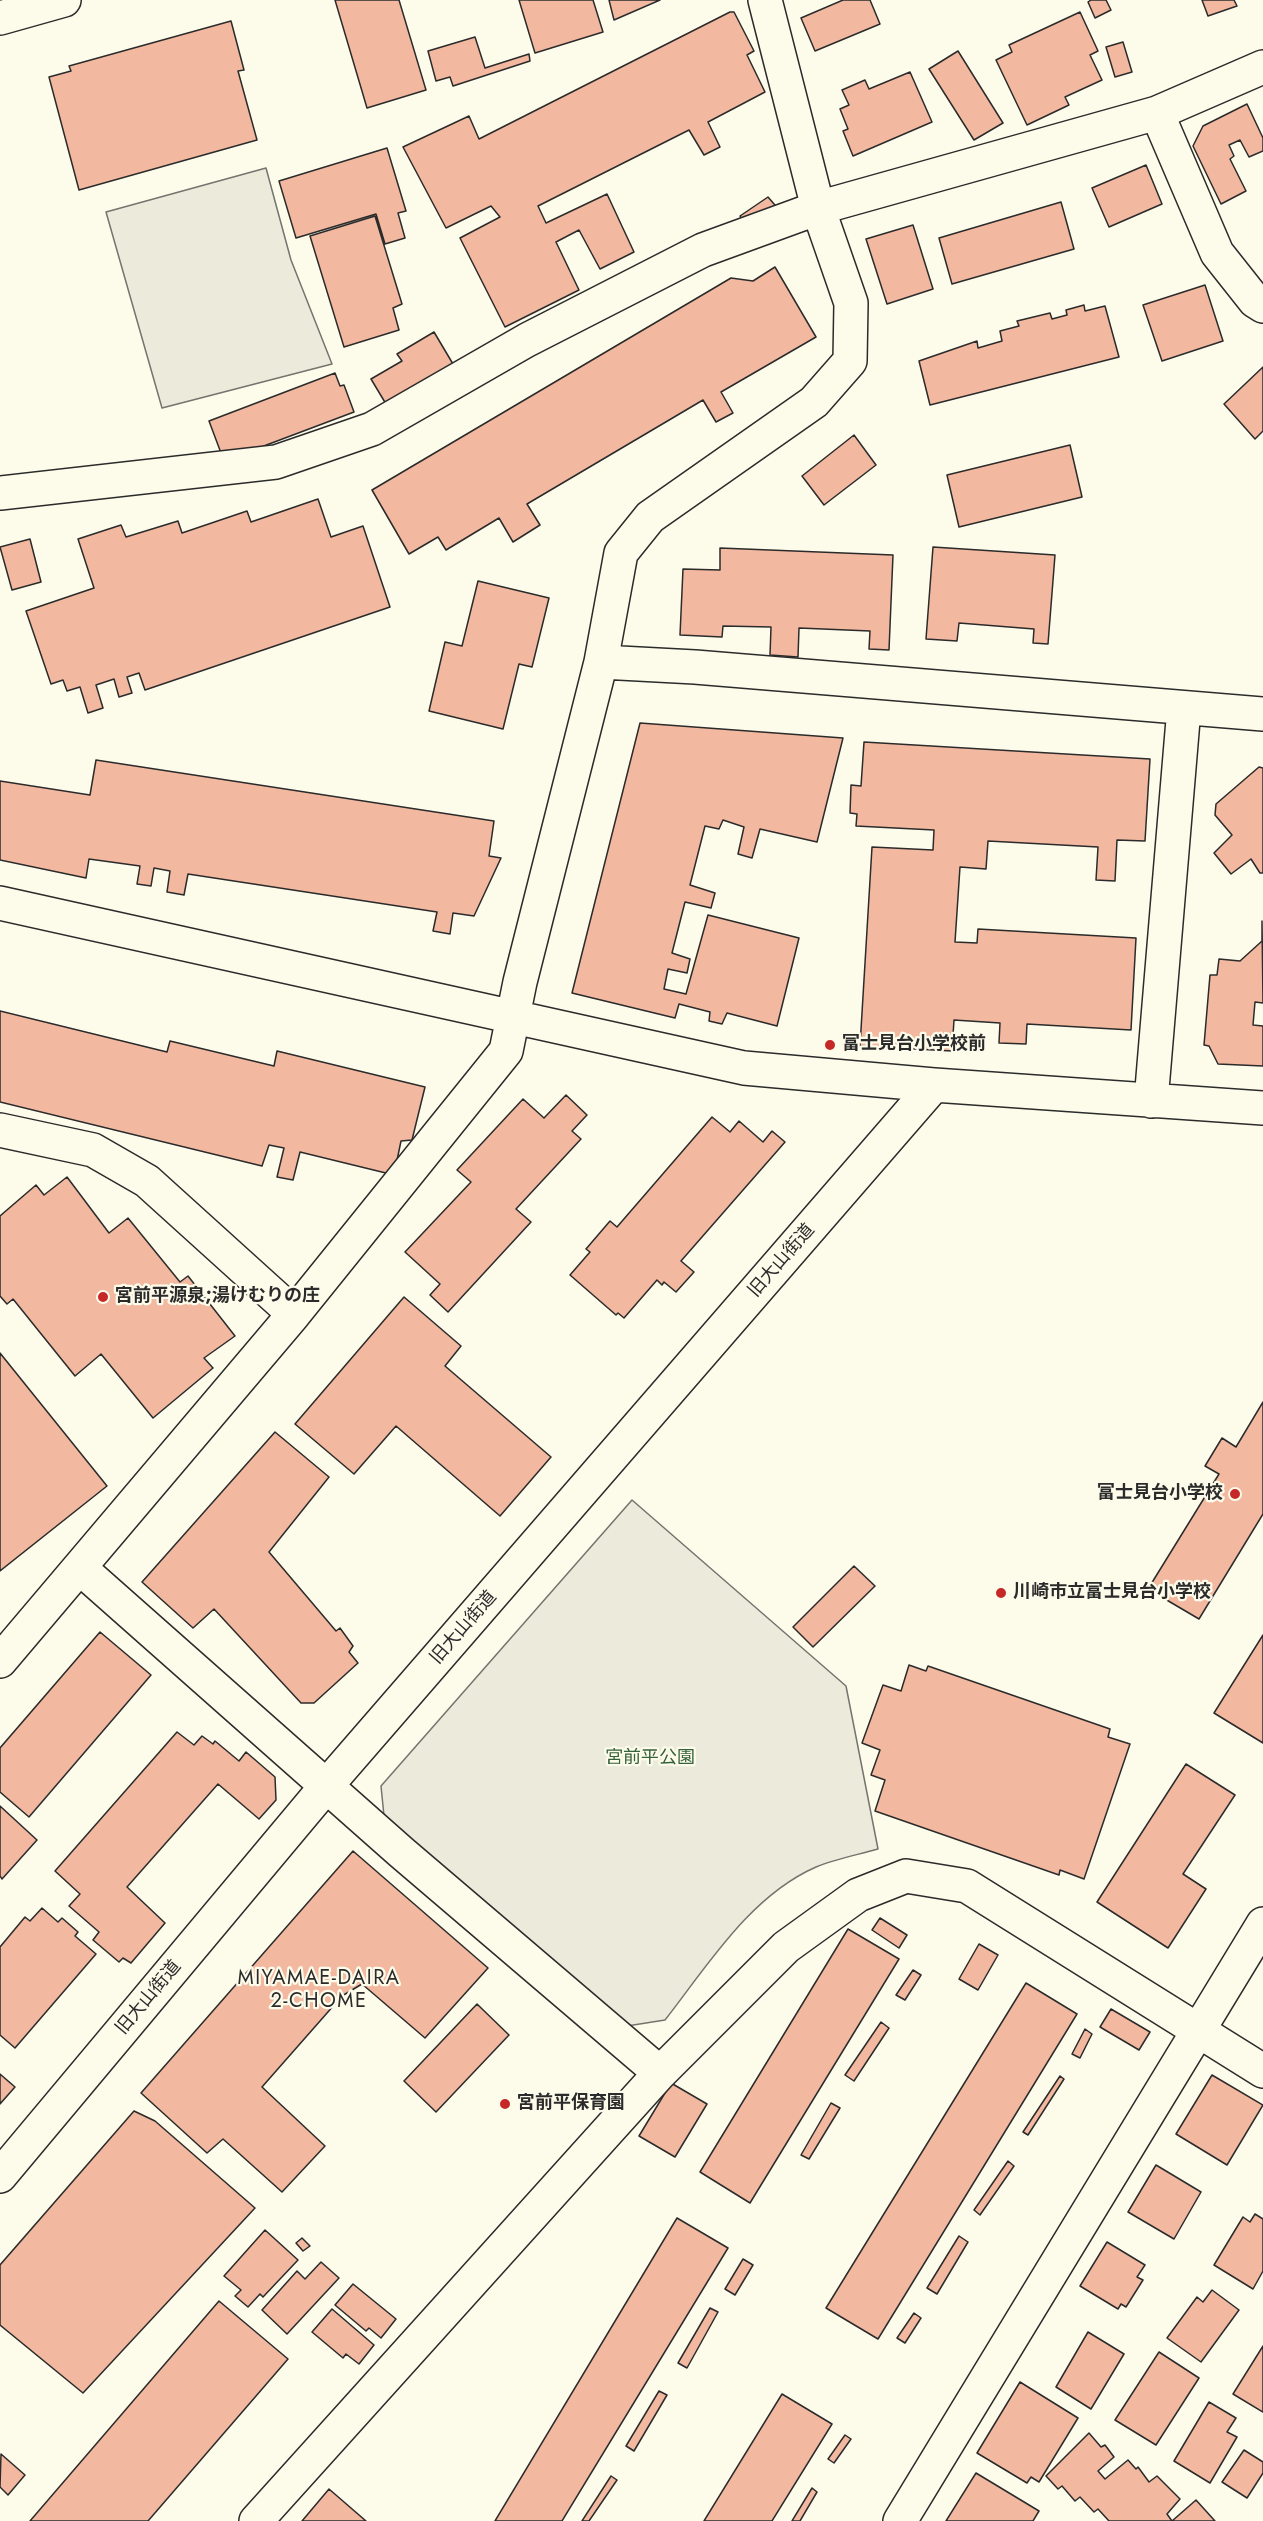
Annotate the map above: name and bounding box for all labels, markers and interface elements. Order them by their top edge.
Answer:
place label: 富士見台小学校前 [842,1034,986,1056]
marker: 富士見台小学校前 [823,1038,837,1052]
street label: 旧大山街道 [744,1220,820,1302]
place label: 宮前平源泉;湯けむりの庄 [115,1286,320,1308]
marker: 宮前平源泉;湯けむりの庄 [96,1290,110,1304]
place label: 富士見台小学校 [1097,1483,1223,1505]
marker: 富士見台小学校 [1228,1487,1242,1501]
place label: 川崎市立富士見台小学校 [1013,1582,1211,1604]
marker: 川崎市立富士見台小学校 [994,1586,1008,1600]
street label: 旧大山街道 [426,1587,502,1669]
park label: 宮前平公園 [605,1748,695,1770]
street label: 旧大山街道 [112,1957,186,2039]
district label: MIYAMAE-DAIRA 2-CHOME [237,1967,401,2014]
place label: 宮前平保育園 [517,2093,625,2115]
marker: 宮前平保育園 [498,2097,512,2111]

